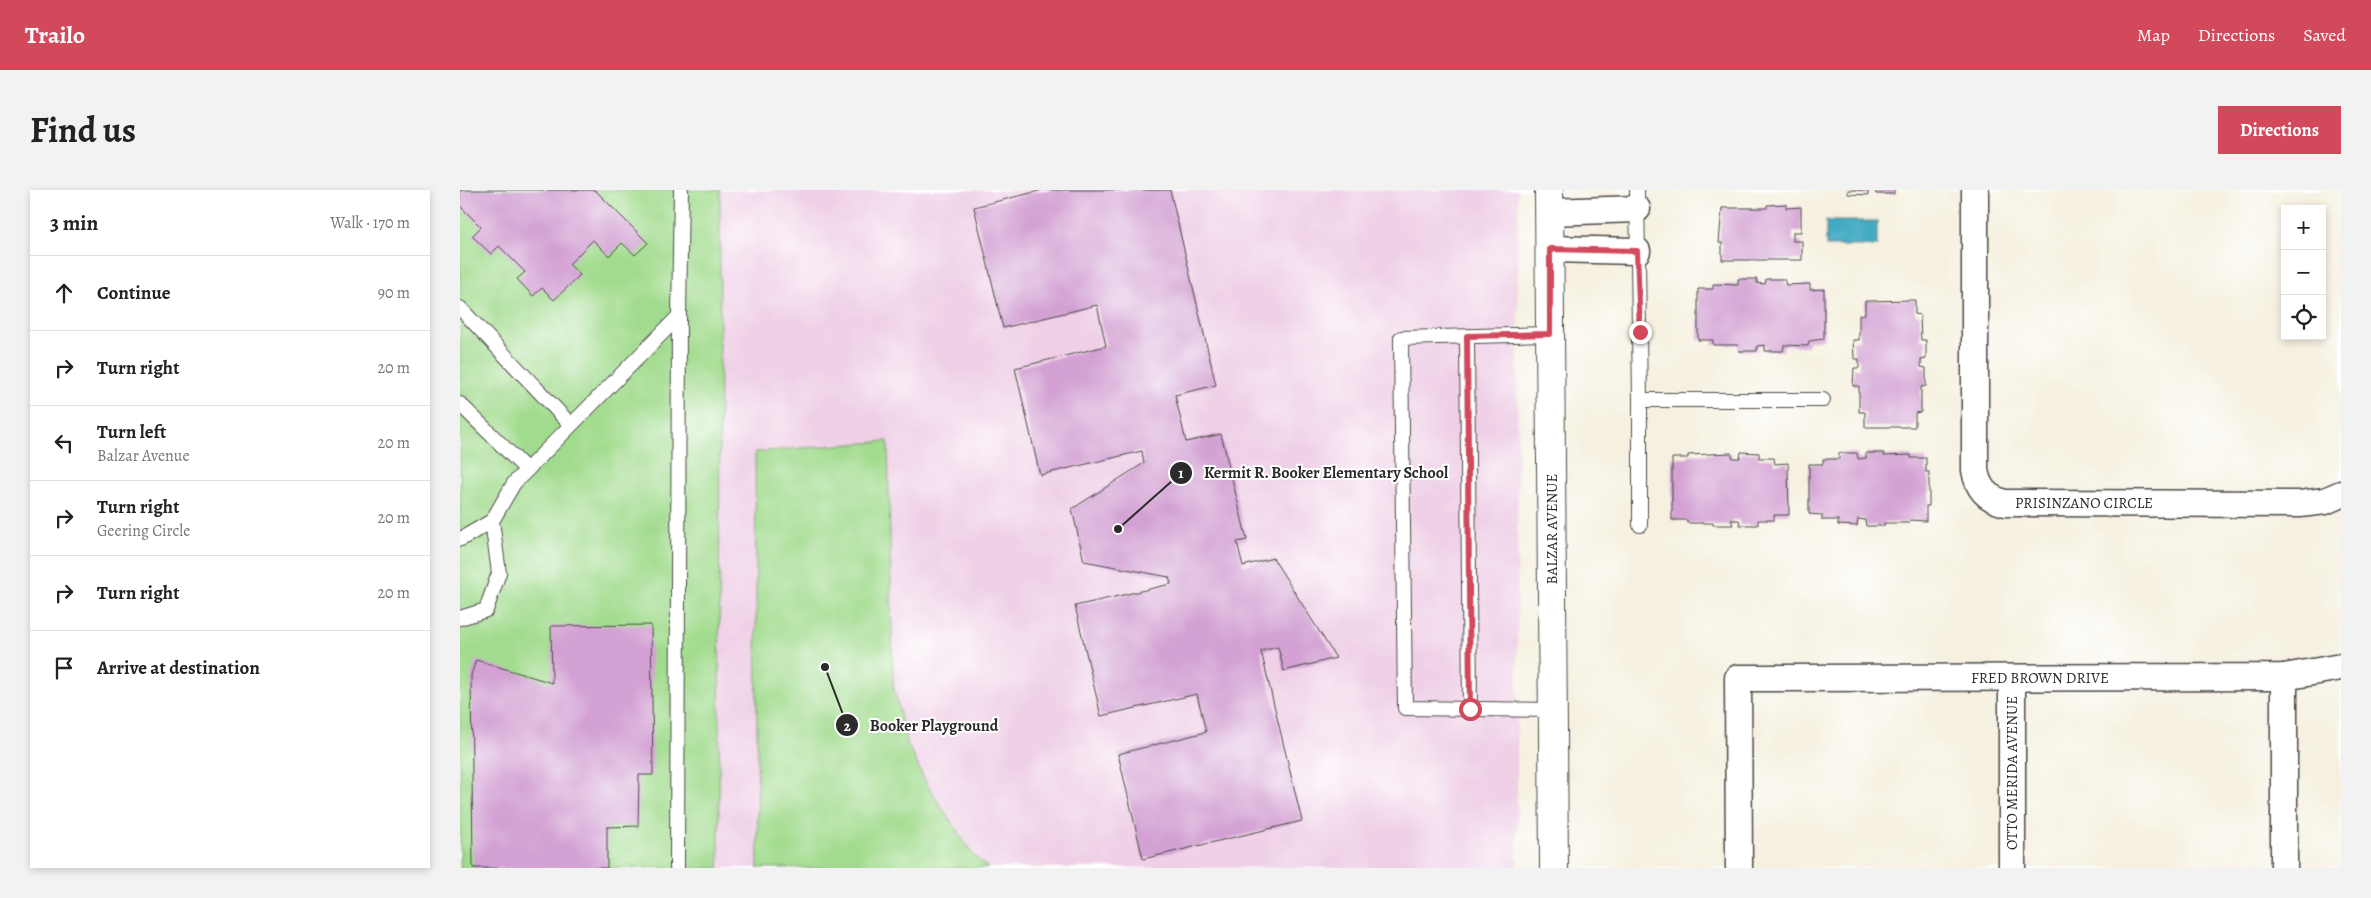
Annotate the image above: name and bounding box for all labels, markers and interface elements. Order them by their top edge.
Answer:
text: Trailo [25,19,85,51]
text: Map [2137,23,2170,47]
text: Directions [2198,23,2275,47]
text: Saved [2303,23,2346,47]
text: Find us [30,106,136,154]
button: Directions [2218,106,2341,154]
map controls [2281,205,2326,340]
button: + [2281,205,2326,250]
text: 3 min [50,209,98,237]
text: Walk · 170 m [330,212,410,234]
button: − [2281,250,2326,295]
icon: ahead [50,279,78,307]
text: Continue [97,280,171,306]
text: 90 m [378,282,410,304]
button: locate [2281,295,2326,340]
route end [1629,321,1652,344]
icon: right [50,354,78,382]
text: Turn right [97,355,179,381]
text: 20 m [377,357,410,379]
text: Turn left [97,419,166,445]
icon: left [50,429,78,457]
text: 20 m [377,432,410,454]
text: Balzar Avenue [97,445,190,467]
callout: Kermit R. Booker Elementary School [1169,457,1458,488]
text: Kermit R. Booker Elementary School [1204,462,1449,484]
text: 1 [1178,463,1184,483]
street label: BALZAR AVENUE [1542,474,1562,584]
street label: PRISINZANO CIRCLE [2015,493,2153,513]
text: Turn right [97,494,179,520]
icon: right [50,504,78,532]
text: 20 m [377,507,410,529]
text: Geering Circle [97,520,190,542]
icon: right [50,579,78,607]
text: Turn right [97,580,179,606]
text: 20 m [377,582,410,604]
icon: arrive [50,654,78,682]
text: Arrive at destination [97,655,260,681]
street label: FRED BROWN DRIVE [1971,668,2109,688]
street label: OTTO MERIDA AVENUE [2002,696,2022,850]
route start [1459,698,1482,721]
callout: Booker Playground [835,710,1008,741]
text: Booker Playground [870,715,999,737]
text: 2 [843,716,851,736]

